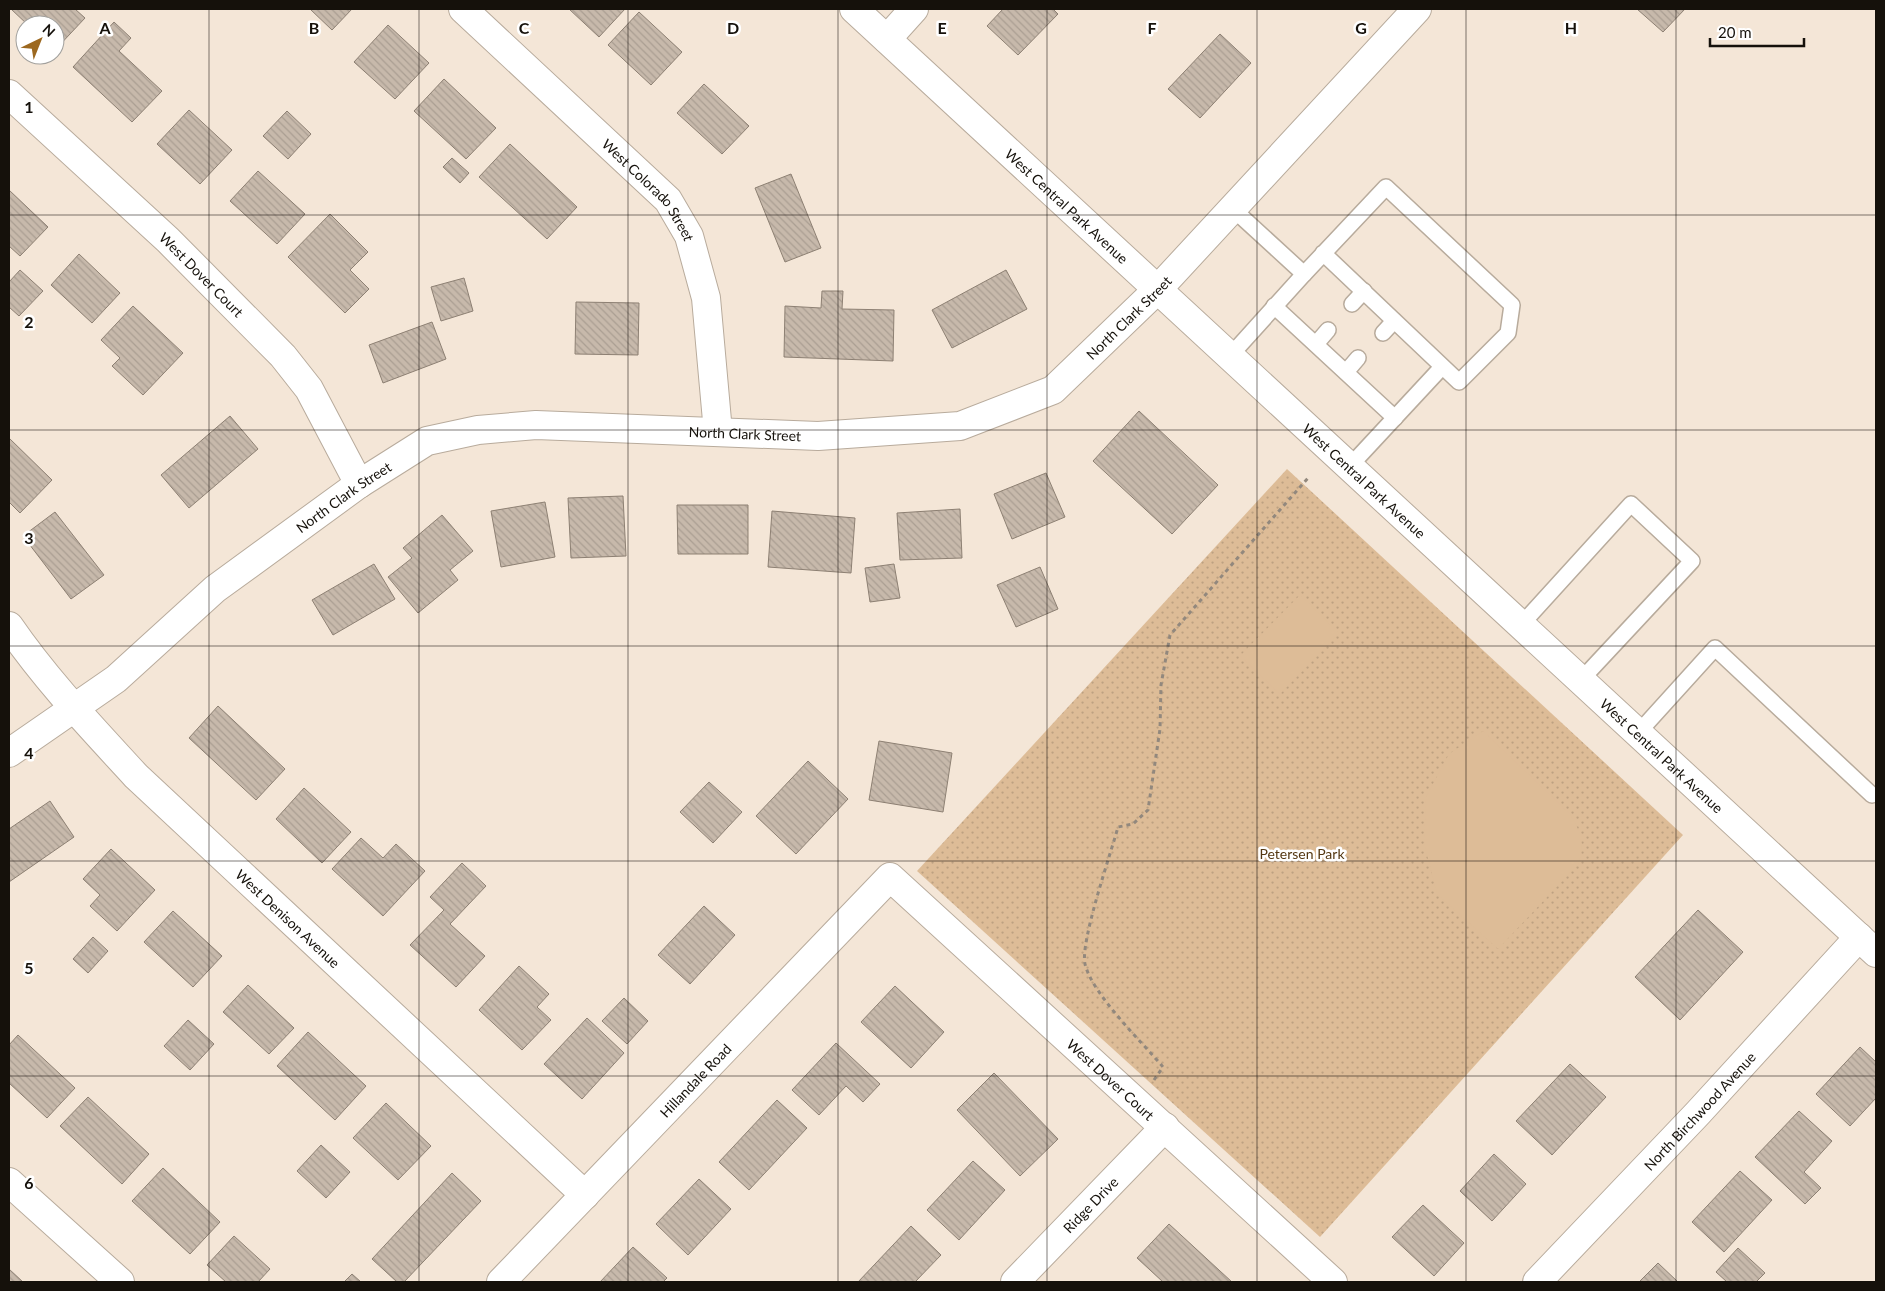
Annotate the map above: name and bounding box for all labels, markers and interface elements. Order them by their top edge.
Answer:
north arrow [15,15,65,65]
scale bar [1710,15,1804,47]
text: A [98,18,111,37]
text: B [309,18,319,37]
text: C [519,18,530,37]
text: D [727,18,739,37]
text: E [937,18,947,37]
text: F [1147,18,1157,37]
text: G [1355,18,1367,37]
text: H [1565,18,1577,37]
text: N [39,20,59,40]
text: 20 m [1718,23,1752,41]
text: 1 [24,97,34,116]
street label: West Colorado Street [599,135,698,242]
street label: West Central Park Avenue [1002,145,1132,267]
street label: West Dover Court [156,228,247,320]
street label: North Clark Street [1082,272,1175,362]
text: 2 [24,312,34,331]
street label: West Central Park Avenue [1300,420,1429,541]
street label: North Clark Street [688,422,801,444]
street label: North Clark Street [292,458,394,536]
text: 3 [24,528,34,547]
street label: West Central Park Avenue [1597,695,1727,816]
text: 4 [24,743,34,762]
park label: Petersen Park [1259,845,1345,862]
street label: West Denison Avenue [233,865,344,971]
text: 5 [24,958,34,977]
street label: West Dover Court [1064,1035,1158,1123]
street label: Hillandale Road [656,1040,734,1120]
street label: North Birchwood Avenue [1640,1048,1759,1173]
text: 6 [24,1173,34,1192]
street label: Ridge Drive [1059,1173,1121,1236]

